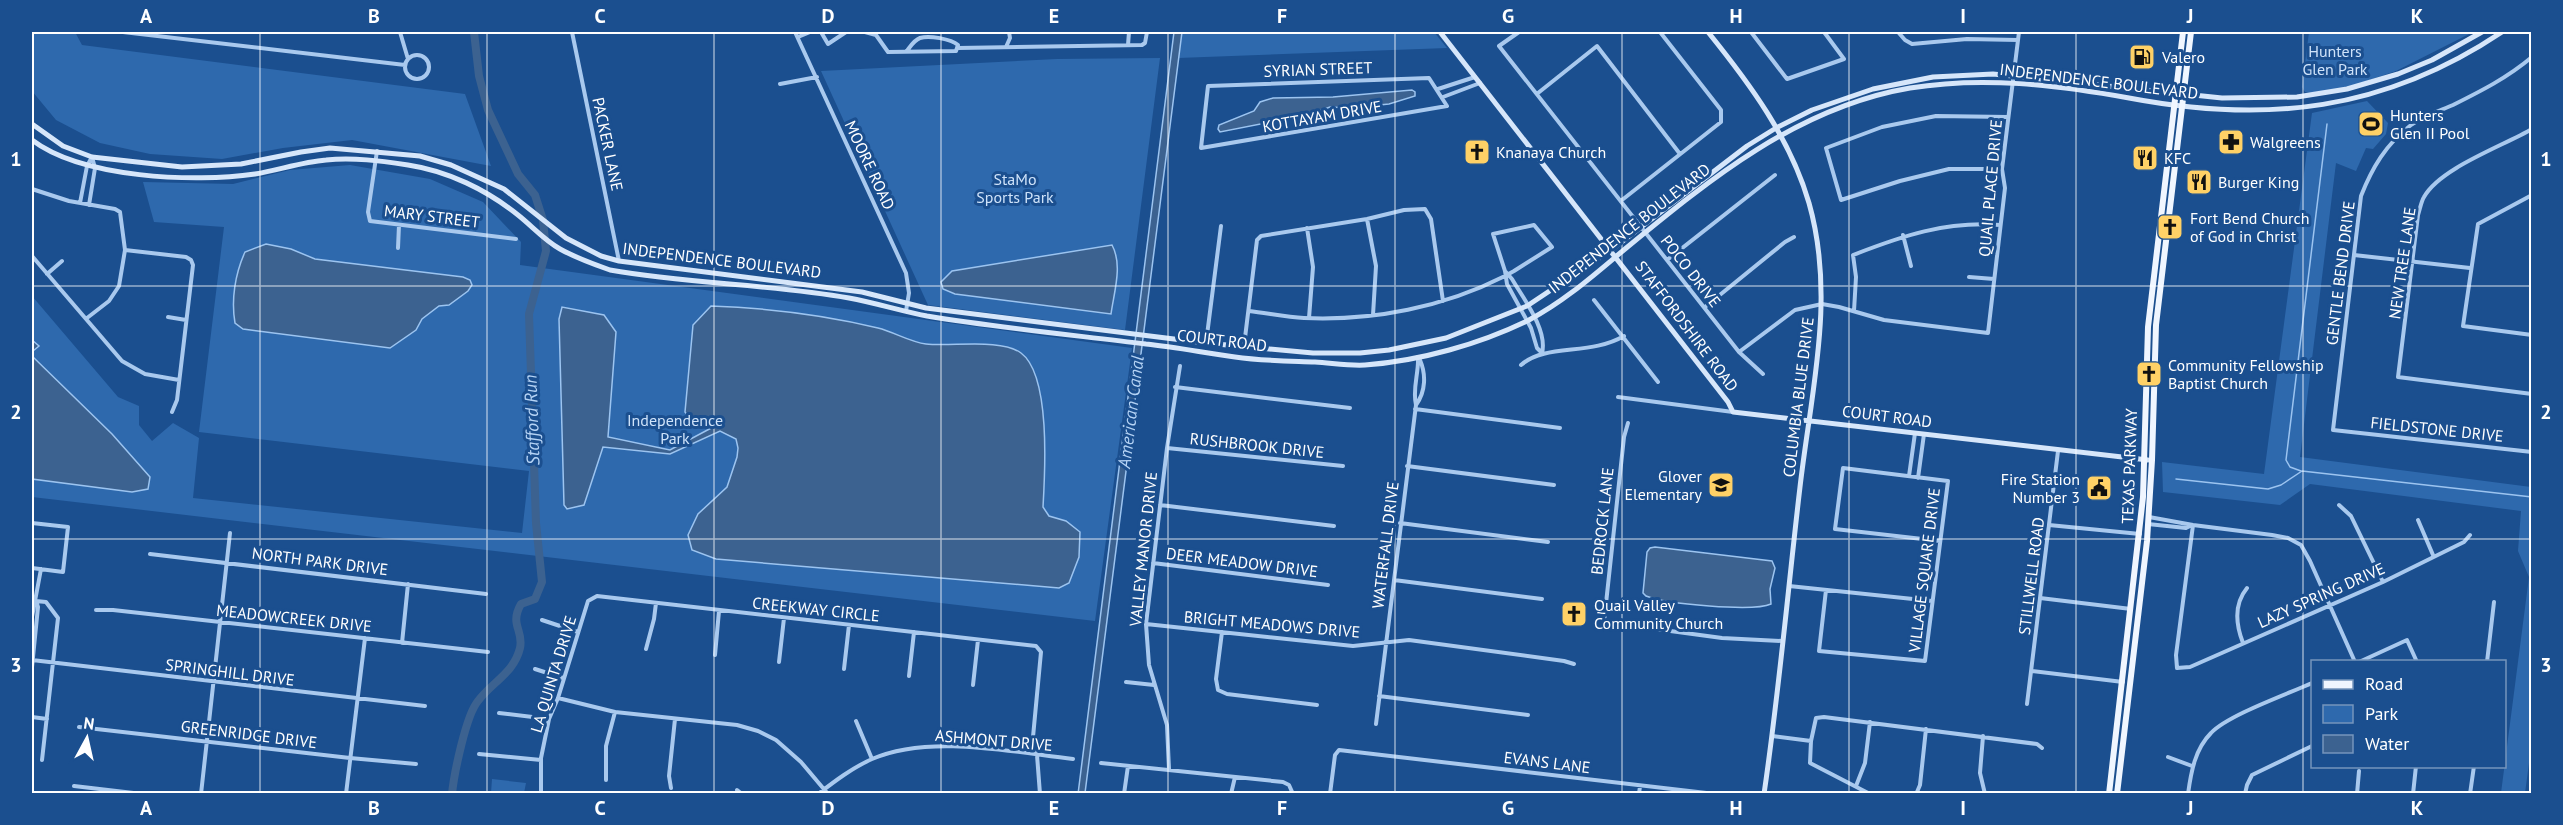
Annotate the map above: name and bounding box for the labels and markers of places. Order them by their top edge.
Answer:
fuel station icon: Valero [2127,42,2157,72]
place label: Valero [2161,47,2205,67]
place label: Hunters Glen II Pool [2390,105,2470,143]
sports icon: Hunters Glen II Pool [2356,109,2386,139]
pharmacy icon: Walgreens [2216,127,2246,157]
place label: Walgreens [2250,132,2321,152]
church icon: Knanaya Church [1462,137,1492,167]
place label: Knanaya Church [1496,142,1606,162]
restaurant icon: KFC [2130,143,2160,173]
place label: KFC [2164,148,2191,168]
restaurant icon: Burger King [2184,167,2214,197]
place label: Burger King [2218,172,2299,192]
place label: Fort Bend Church of God in Christ [2190,208,2310,246]
church icon: Fort Bend Church of God in Christ [2155,212,2185,242]
place label: Community Fellowship Baptist Church [2168,355,2324,393]
church icon: Community Fellowship Baptist Church [2134,359,2164,389]
place label: Glover Elementary [1624,466,1703,504]
place label: Fire Station Number 3 [2001,469,2080,507]
school or university icon: Glover Elementary [1706,470,1736,500]
public building icon: Fire Station Number 3 [2084,473,2114,503]
place label: Quail Valley Community Church [1594,595,1723,633]
church icon: Quail Valley Community Church [1559,599,1589,629]

